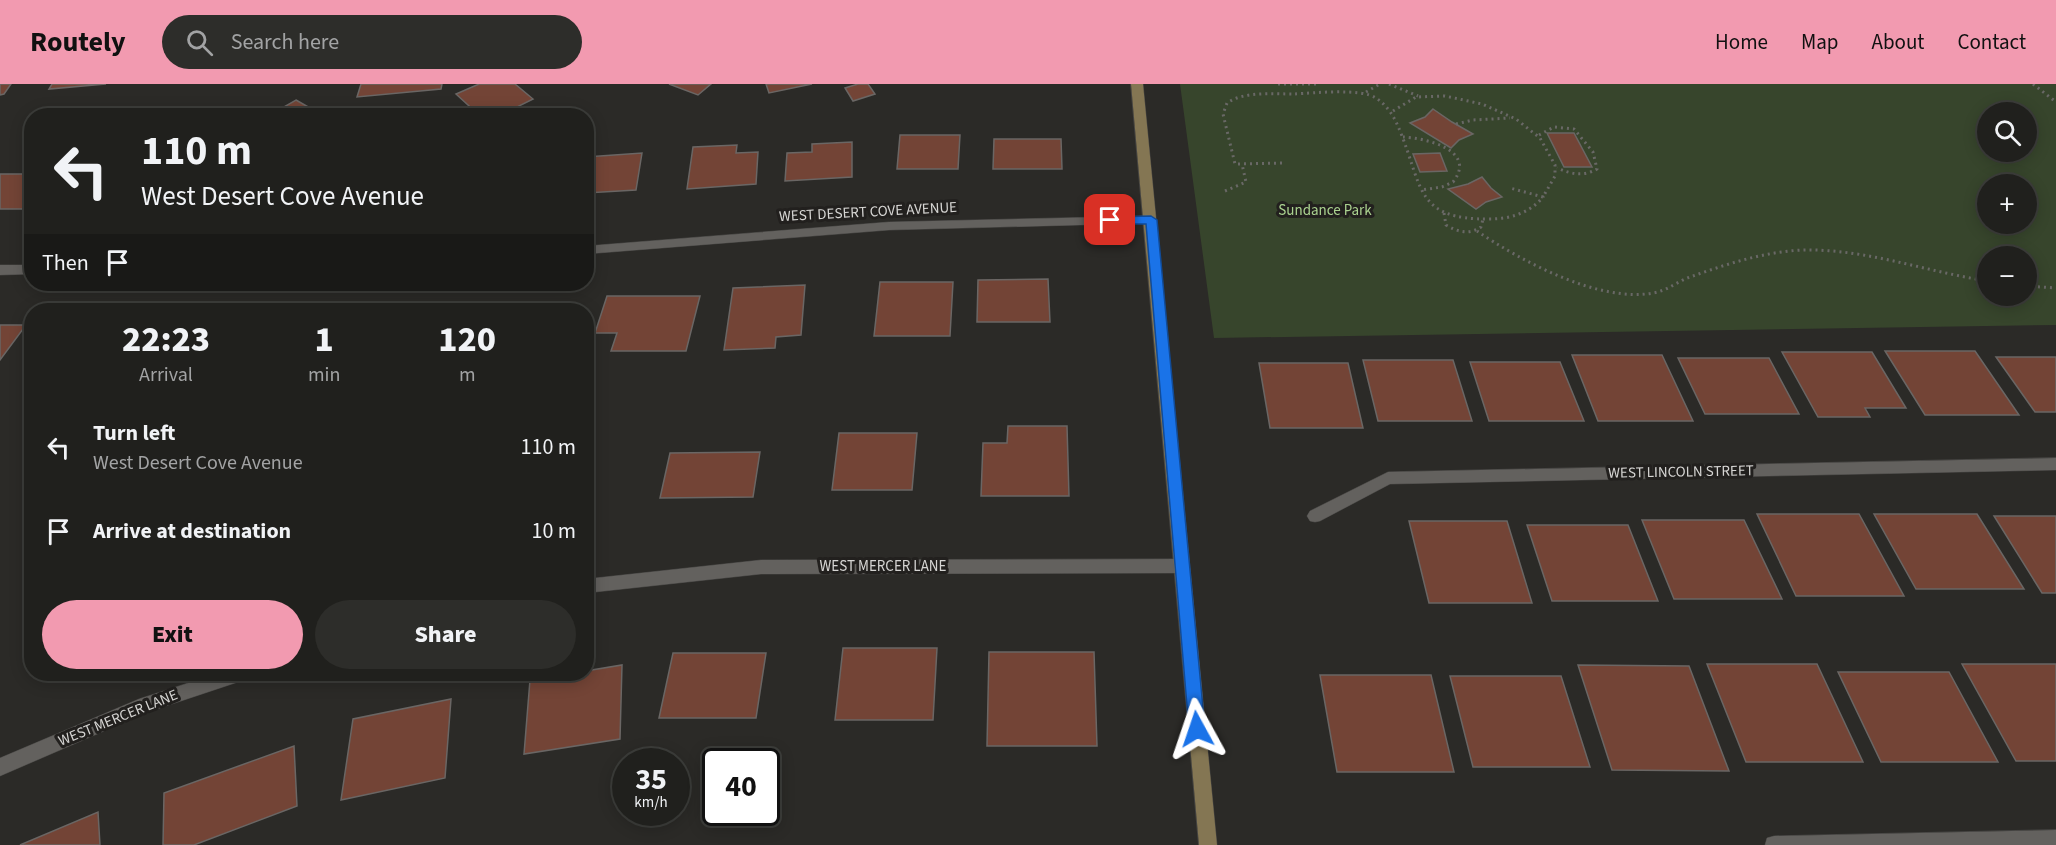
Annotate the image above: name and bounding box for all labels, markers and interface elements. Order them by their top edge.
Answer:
search box [162,15,582,69]
text: Routely [30,22,126,62]
icon: search [183,26,216,59]
text: Search here [231,26,339,58]
text: Home [1715,27,1768,57]
text: Map [1801,27,1839,57]
text: About [1872,27,1924,57]
text: Contact [1957,27,2026,57]
map controls [1977,102,2037,306]
button: search [1977,102,2037,162]
text: 110 m [141,121,252,181]
icon: left [42,132,120,210]
button: + [1977,174,2037,234]
text: West Desert Cove Avenue [141,177,424,216]
pin [1084,194,1135,245]
street label: WEST DESERT COVE AVENUE [778,197,958,227]
park label: Sundance Park [1278,200,1372,221]
icon: arrive [1093,203,1126,236]
icon: arrive [101,246,134,279]
button: − [1977,246,2037,306]
text: Then [42,247,89,279]
text: 22:23 [122,314,210,365]
text: 1 [315,314,334,365]
text: 120 [438,314,496,365]
text: Arrival [139,361,193,389]
text: min [308,361,340,389]
text: m [459,361,475,389]
text: Turn left [93,417,175,449]
icon: left [42,431,75,464]
text: 110 m [521,431,576,463]
text: West Desert Cove Avenue [93,449,303,477]
street label: WEST LINCOLN STREET [1608,460,1754,484]
icon: arrive [42,515,75,548]
text: Arrive at destination [93,515,291,547]
text: 10 m [531,515,576,547]
street label: WEST MERCER LANE [820,556,947,577]
button: Exit [42,600,303,669]
button: Share [315,600,576,669]
street label: WEST MERCER LANE [55,684,181,752]
position arrow [1165,697,1229,761]
speed limit sign: 40 [702,748,780,826]
text: 35 [635,758,667,801]
text: km/h [634,792,668,813]

